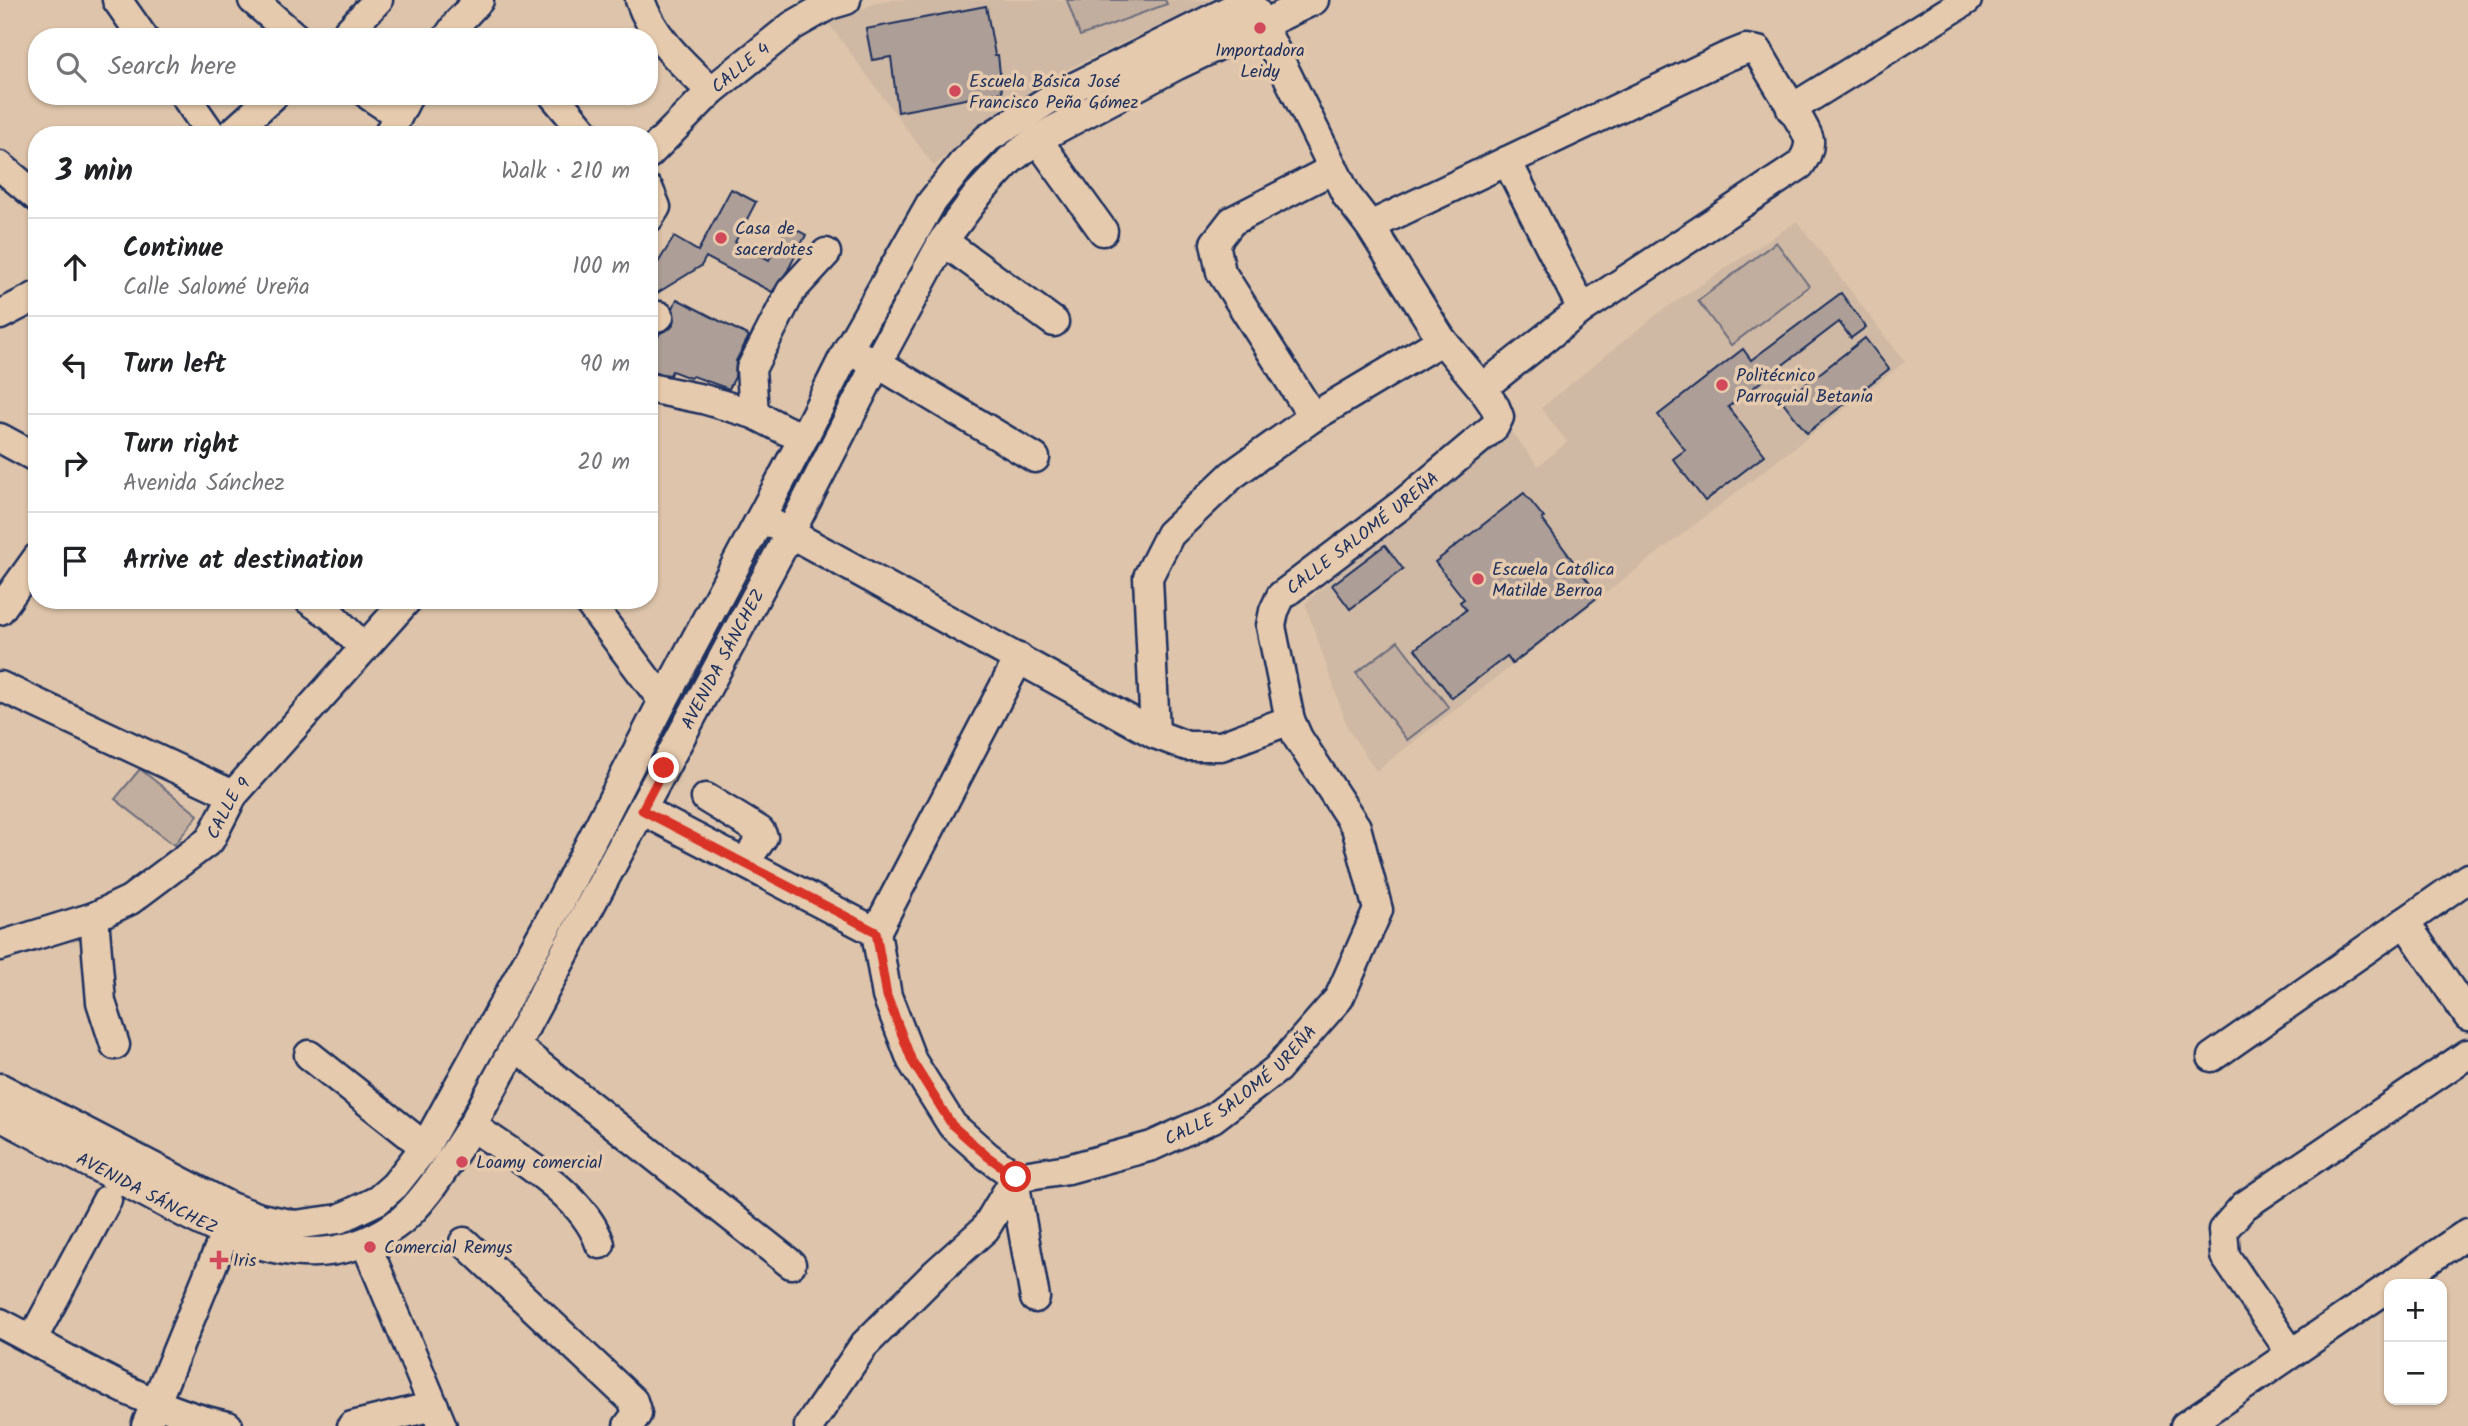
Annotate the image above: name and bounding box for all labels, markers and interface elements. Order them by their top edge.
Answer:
marker: Importadora Leidy [1252,20,1268,36]
search box [28,28,658,105]
street label: CALLE 4 [705,36,777,102]
place label: Importadora Leidy [1215,37,1305,87]
text: Search here [108,46,236,88]
icon: search [52,48,90,86]
place label: Escuela Básica José Francisco Peña Gómez [969,68,1138,118]
marker: Escuela Básica José Francisco Peña Gómez [947,83,963,99]
text: 3 min [56,148,133,196]
text: Walk · 210 m [501,154,630,190]
place label: Casa de sacerdotes [735,215,813,265]
text: Continue [123,228,224,270]
marker: Casa de sacerdotes [713,230,729,246]
icon: ahead [56,248,94,286]
text: 100 m [572,249,630,285]
text: Calle Salomé Ureña [123,270,310,306]
text: Turn left [123,344,226,386]
icon: left [56,346,94,384]
text: 90 m [580,347,630,383]
place label: Politécnico Parroquial Betania [1736,362,1873,412]
marker: Politécnico Parroquial Betania [1714,377,1730,393]
text: Turn right [123,424,239,466]
icon: right [56,444,94,482]
text: 20 m [578,445,630,481]
street label: CALLE SALOMÉ UREÑA [1280,465,1447,603]
text: Avenida Sánchez [123,466,285,502]
text: Arrive at destination [123,540,363,582]
icon: arrive [56,542,94,580]
place label: Escuela Católica Matilde Berroa [1492,556,1615,606]
marker: Escuela Católica Matilde Berroa [1470,571,1486,587]
street label: AVENIDA SÁNCHEZ [674,584,773,735]
route end [648,752,679,783]
street label: CALLE 9 [200,771,259,845]
street label: CALLE SALOMÉ UREÑA [1160,1019,1325,1154]
street label: AVENIDA SÁNCHEZ [70,1145,222,1243]
place label: Loamy comercial [476,1149,603,1178]
marker: Loamy comercial [454,1154,470,1170]
route start [1000,1161,1031,1192]
place label: Comercial Remys [384,1234,513,1263]
marker: Comercial Remys [362,1239,378,1255]
place label: Iris [233,1247,257,1276]
marker: Iris [211,1252,227,1268]
map controls [2384,1279,2447,1405]
button: + [2384,1279,2447,1342]
button: − [2384,1342,2447,1405]

